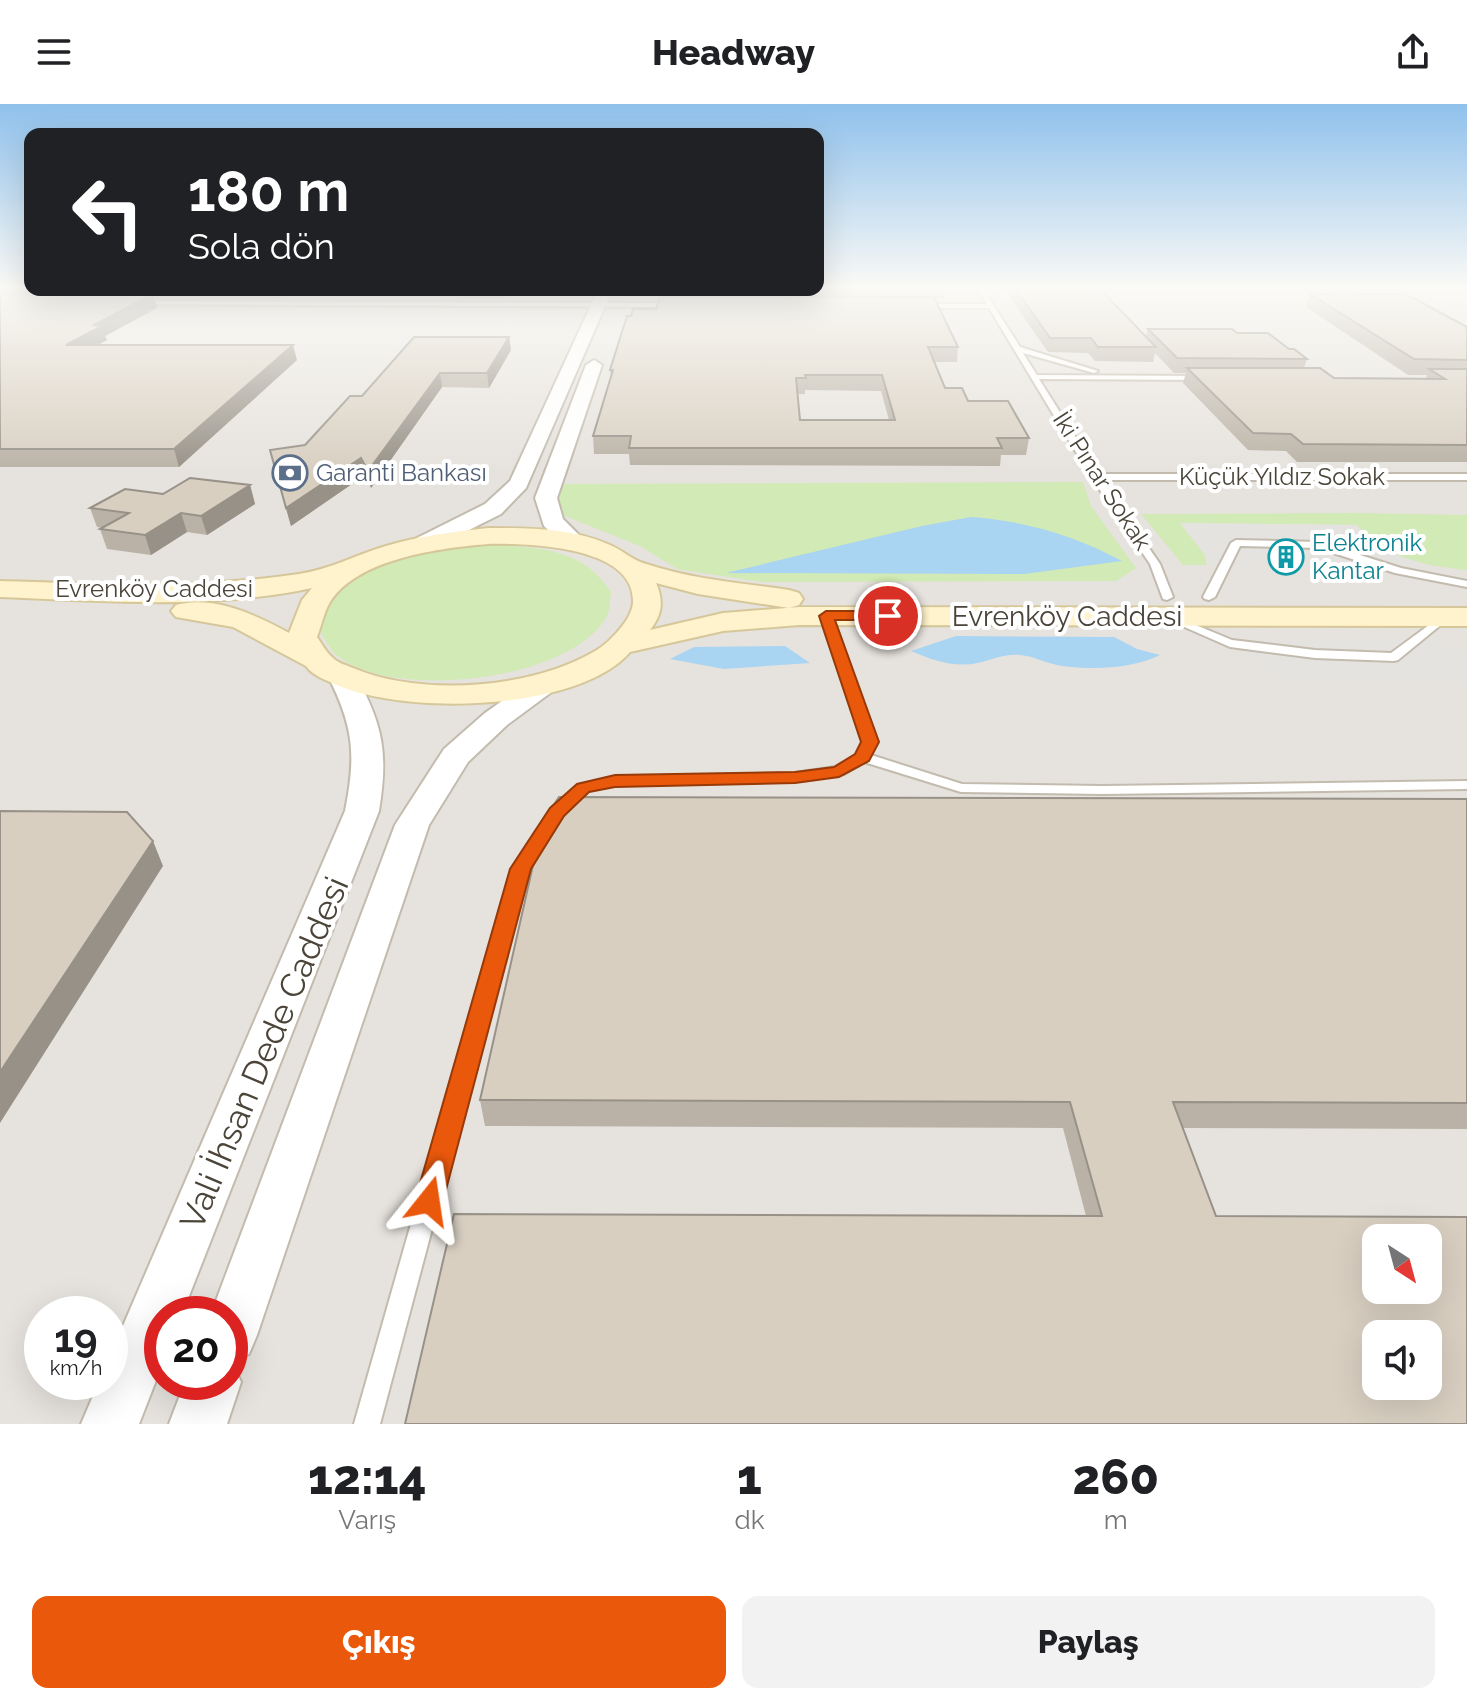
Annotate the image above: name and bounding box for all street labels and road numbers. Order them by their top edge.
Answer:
street label: İki Pınar Sokak [1047,406,1158,555]
street label: Küçük Yıldız Sokak [1179,462,1385,491]
street label: Evrenköy Caddesi [55,574,253,603]
street label: Evrenköy Caddesi [952,600,1182,633]
street label: Vali İhsan Dede Caddesi [172,871,356,1235]

